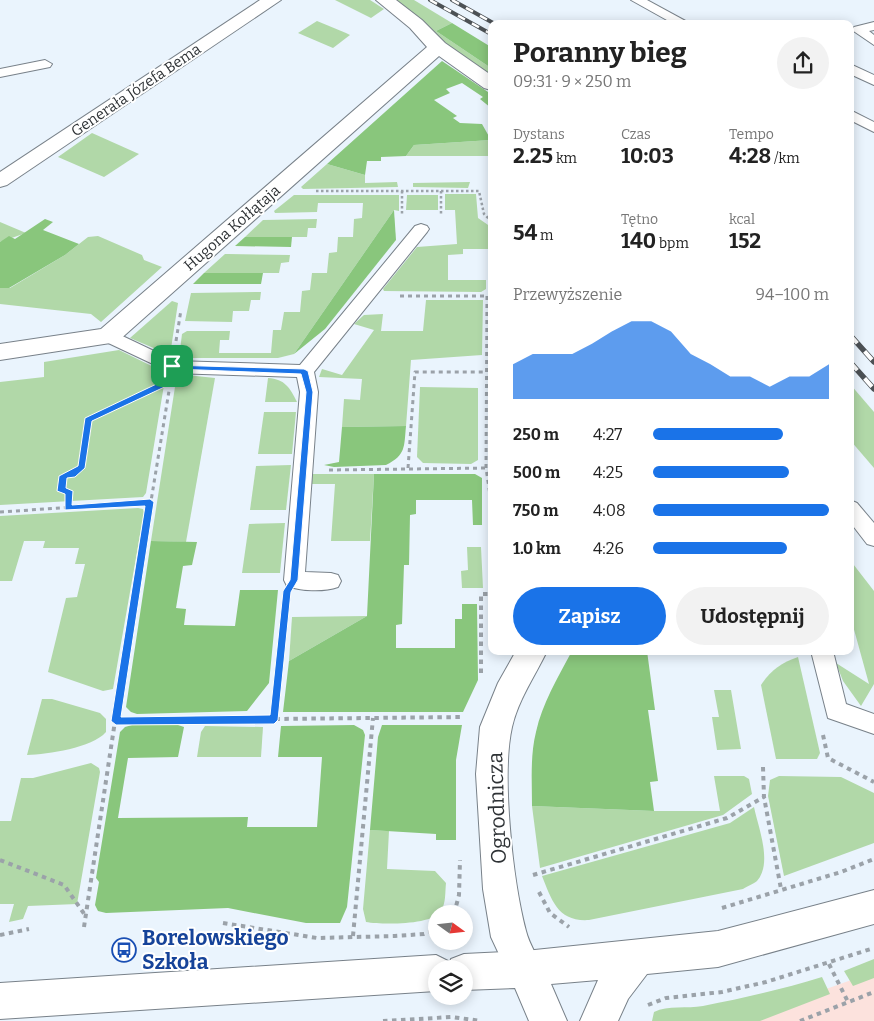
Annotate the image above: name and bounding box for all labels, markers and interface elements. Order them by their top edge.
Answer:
text: Poranny bieg [513,36,687,69]
button: share [777,37,829,89]
street label: Generała Józefa Bema [68,40,204,140]
text: 09:31 · 9 × 250 m [513,72,631,91]
text: Dystans [513,126,565,143]
text: Czas [621,126,651,143]
text: Tempo [729,126,774,143]
text: 2.25 [513,143,553,169]
text: 10:03 [621,143,674,169]
text: 4:28 [729,143,771,169]
text: km [553,150,577,167]
text: /km [771,150,800,167]
street label: Hugona Kołłątaja [180,181,284,275]
text: Tętno [621,211,658,228]
text: kcal [729,211,755,228]
text: 54 [513,220,537,246]
text: m [537,227,553,244]
text: 140 [621,228,656,254]
text: 152 [729,228,761,254]
text: bpm [656,235,689,252]
text: Przewyższenie [513,285,622,304]
text: 94–100 m [756,285,829,304]
pin [151,345,193,387]
icon: arrive [158,352,186,380]
text: 250 m [513,425,559,444]
text: 4:27 [593,425,622,444]
text: 500 m [513,463,560,482]
text: 4:25 [593,463,623,482]
text: 750 m [513,501,558,520]
text: 4:08 [593,501,626,520]
text: 1.0 km [513,539,561,558]
text: 4:26 [593,539,624,558]
button: Zapisz [513,587,666,645]
button: Udostępnij [676,587,829,645]
street label: Ogrodnicza [482,751,512,864]
north arrow [428,905,472,950]
map controls [428,905,473,1005]
place label: Borelowskiego Szkoła [142,925,289,975]
bus stop icon: Borelowskiego Szkoła [111,937,137,963]
button: layers [428,960,473,1005]

